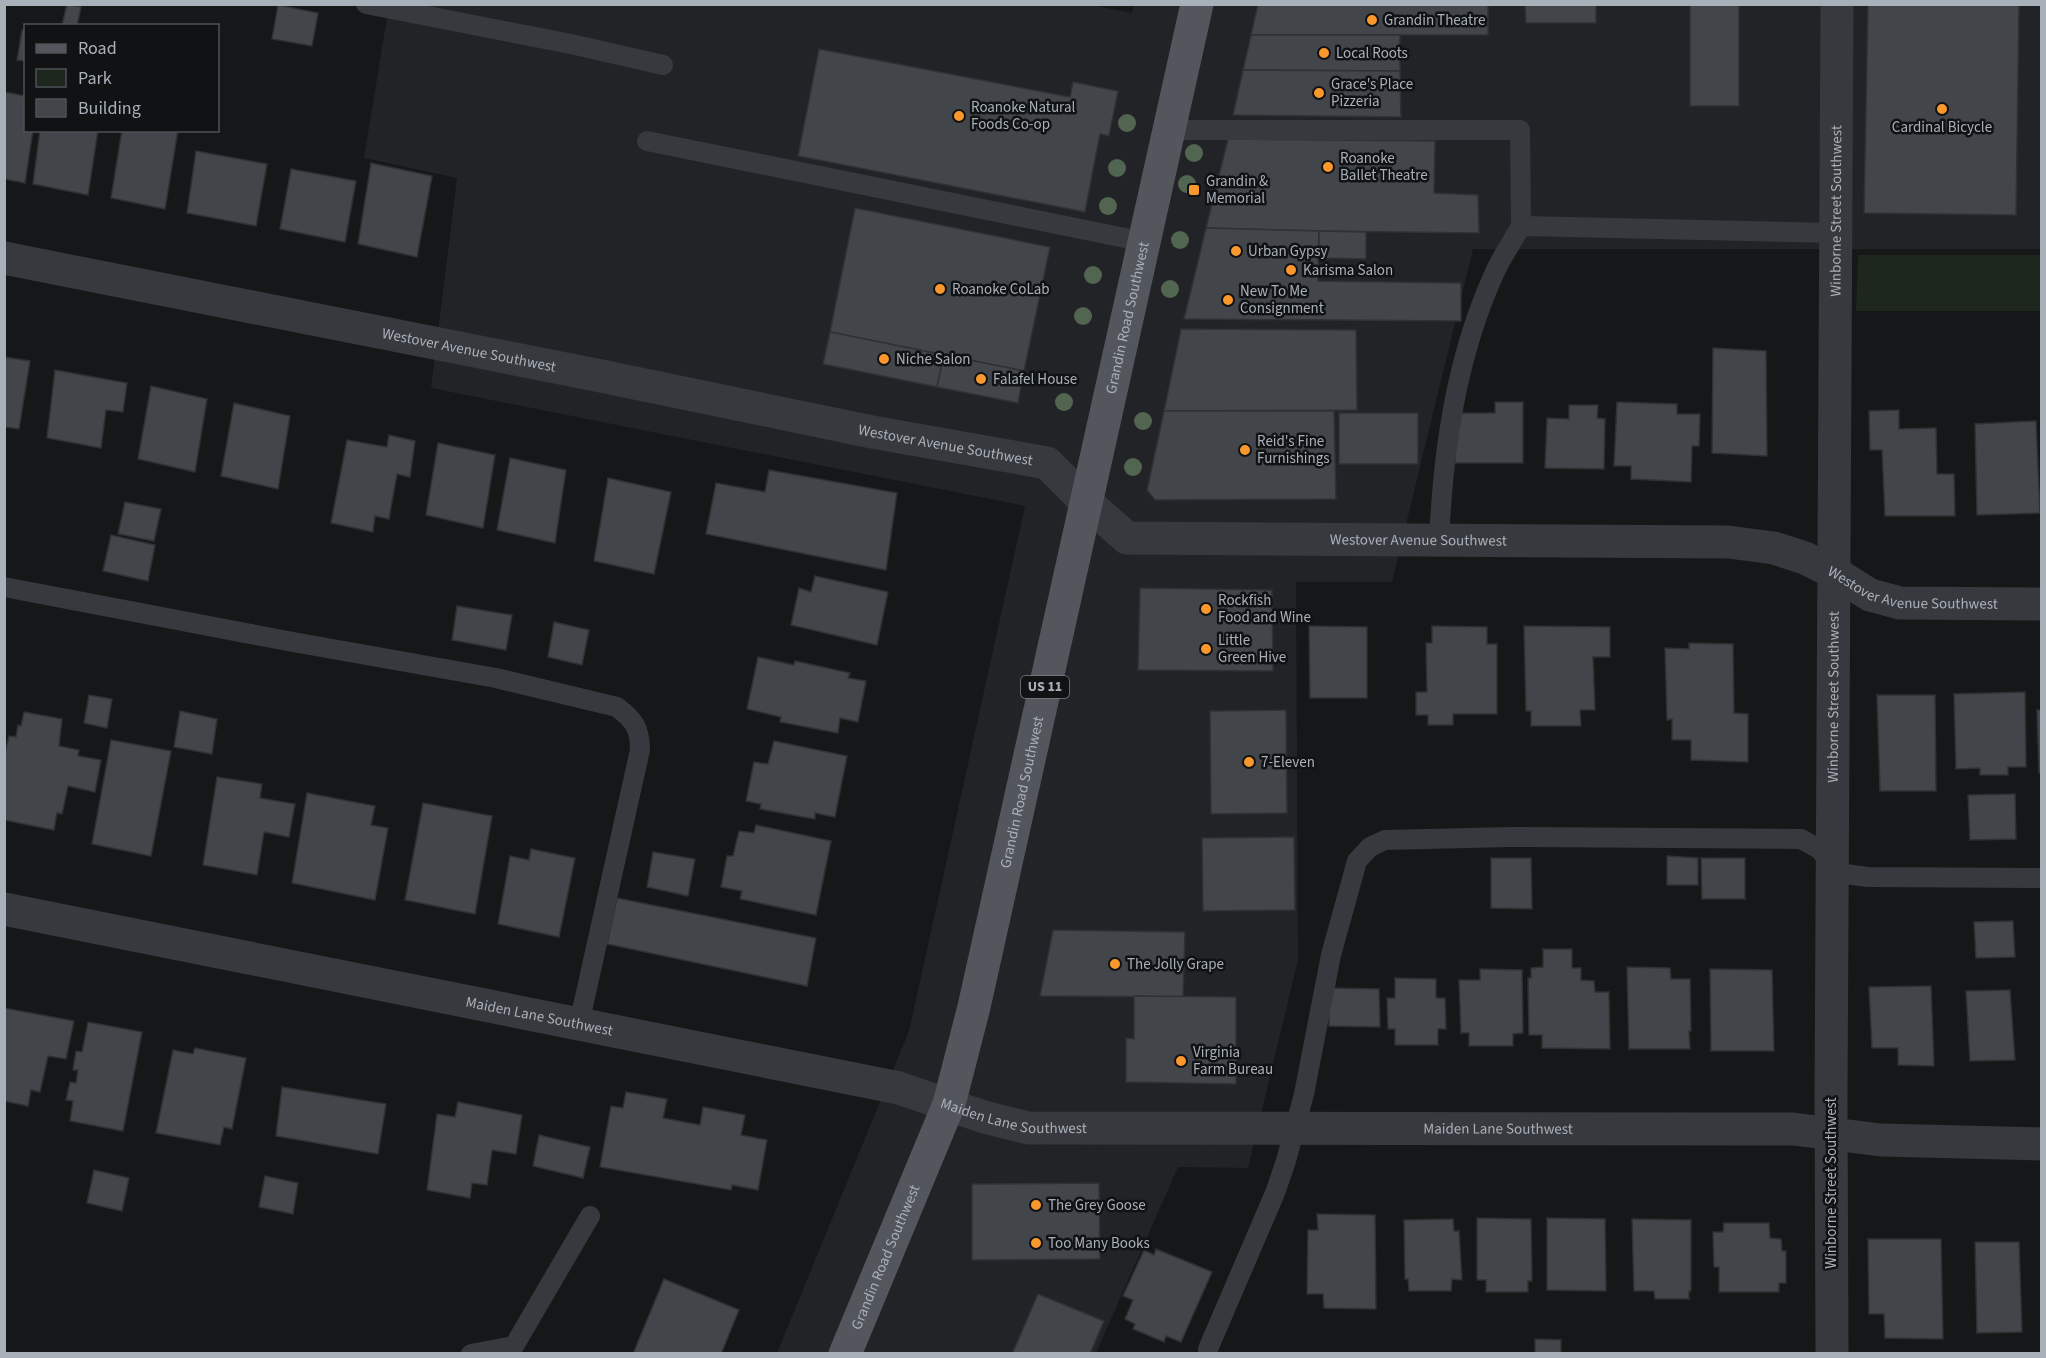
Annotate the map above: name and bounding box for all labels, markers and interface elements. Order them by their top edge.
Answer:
place label: Grandin Theatre [1384,10,1485,31]
marker: Grandin Theatre [1365,13,1379,27]
legend [24,24,219,132]
text: Road [78,36,117,61]
place label: Local Roots [1336,43,1408,64]
marker: Local Roots [1317,46,1331,60]
text: Park [78,66,112,91]
place label: Grace's Place Pizzeria [1331,74,1413,112]
marker: Grace's Place Pizzeria [1312,86,1326,100]
text: Building [78,96,141,121]
place label: Roanoke Natural Foods Co-op [971,97,1075,135]
marker: Cardinal Bicycle [1935,102,1949,116]
marker: Roanoke Natural Foods Co-op [952,109,966,123]
place label: Cardinal Bicycle [1892,117,1992,138]
street label: Winborne Street Southwest [1825,125,1847,297]
place label: Roanoke Ballet Theatre [1340,148,1428,186]
marker: Roanoke Ballet Theatre [1321,160,1335,174]
place label: Grandin & Memorial [1206,171,1268,209]
marker: Grandin & Memorial [1187,183,1201,197]
street label: Grandin Road Southwest [1100,240,1154,396]
place label: Urban Gypsy [1248,241,1328,262]
marker: Urban Gypsy [1229,244,1243,258]
place label: Karisma Salon [1303,260,1393,281]
marker: Karisma Salon [1284,263,1298,277]
place label: Roanoke CoLab [952,279,1050,300]
place label: New To Me Consignment [1240,281,1324,319]
marker: Roanoke CoLab [933,282,947,296]
marker: New To Me Consignment [1221,293,1235,307]
street label: Westover Avenue Southwest [380,322,558,377]
place label: Niche Salon [896,349,971,370]
marker: Niche Salon [877,352,891,366]
place label: Falafel House [993,369,1077,390]
marker: Falafel House [974,372,988,386]
street label: Westover Avenue Southwest [856,419,1035,471]
place label: Reid's Fine Furnishings [1257,431,1330,469]
marker: Reid's Fine Furnishings [1238,443,1252,457]
street label: Westover Avenue Southwest [1330,529,1507,551]
street label: Westover Avenue Southwest [1824,561,1998,614]
place label: Rockfish Food and Wine [1218,590,1311,628]
marker: Rockfish Food and Wine [1199,602,1213,616]
street label: Winborne Street Southwest [1822,611,1844,783]
place label: Little Green Hive [1218,630,1286,668]
marker: Little Green Hive [1199,642,1213,656]
road number: US 11 [1021,676,1069,698]
street label: Grandin Road Southwest [995,714,1049,870]
place label: 7-Eleven [1261,752,1315,773]
marker: 7-Eleven [1242,755,1256,769]
place label: The Jolly Grape [1127,954,1224,975]
marker: The Jolly Grape [1108,957,1122,971]
street label: Maiden Lane Southwest [464,991,615,1041]
place label: Virginia Farm Bureau [1193,1042,1273,1080]
marker: Virginia Farm Bureau [1174,1054,1188,1068]
street label: Maiden Lane Southwest [938,1092,1087,1139]
street label: Winborne Street Southwest [1821,1097,1842,1269]
street label: Maiden Lane Southwest [1423,1118,1573,1139]
street label: Grandin Road Southwest [846,1181,925,1333]
place label: The Grey Goose [1048,1195,1146,1216]
marker: The Grey Goose [1029,1198,1043,1212]
place label: Too Many Books [1048,1233,1150,1254]
marker: Too Many Books [1029,1236,1043,1250]

